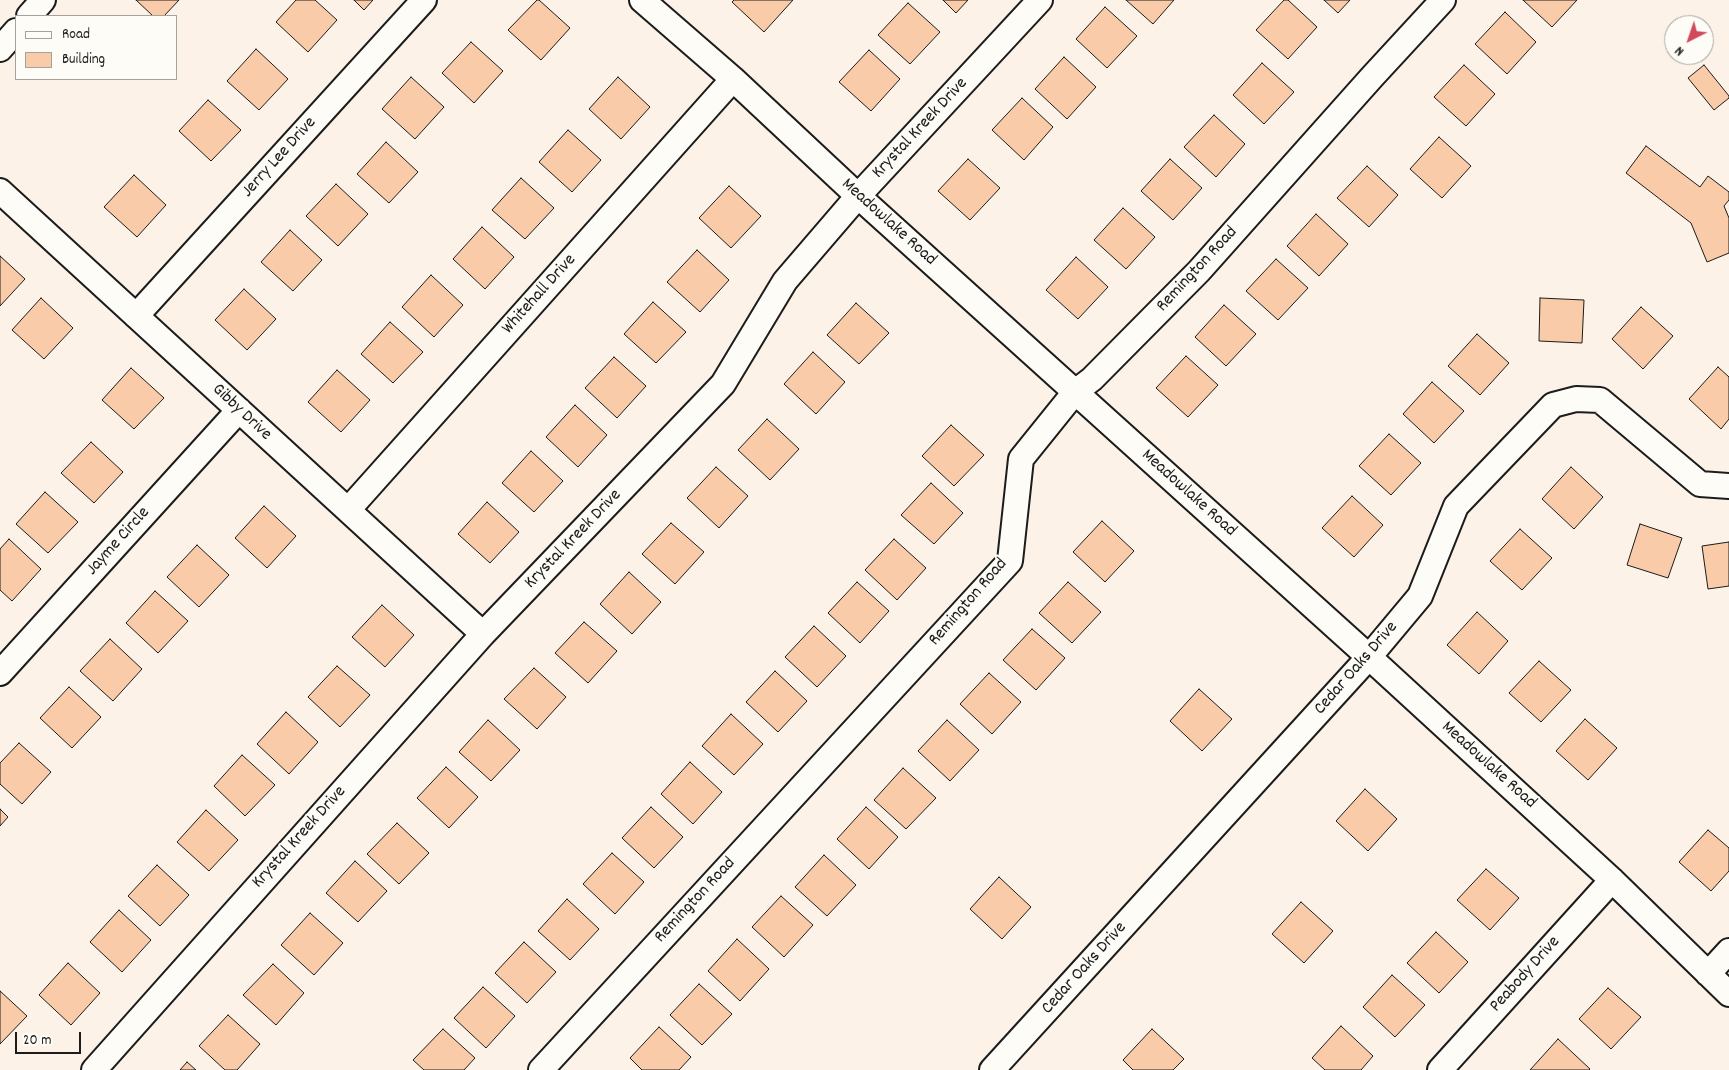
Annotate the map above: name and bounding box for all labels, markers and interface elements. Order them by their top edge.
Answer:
legend [15,15,178,80]
north arrow [1664,15,1714,65]
text: Road [62,24,90,46]
text: N [1671,41,1689,60]
text: Building [62,49,105,71]
street label: Krystal Kreek Drive [869,74,973,184]
street label: Jerry Lee Drive [238,113,322,203]
street label: Meadowlake Road [836,175,940,271]
street label: Remington Road [1153,223,1243,317]
street label: Whitehall Drive [498,250,582,340]
street label: Gibby Drive [207,380,275,446]
street label: Meadowlake Road [1136,446,1240,542]
street label: Krystal Kreek Drive [521,486,627,594]
street label: Jayme Circle [83,503,155,581]
street label: Remington Road [925,555,1013,651]
street label: Cedar Oaks Drive [1310,618,1404,720]
street label: Meadowlake Road [1436,718,1540,814]
street label: Krystal Kreek Drive [248,782,352,894]
street label: Remington Road [651,854,741,948]
street label: Cedar Oaks Drive [1038,918,1132,1020]
street label: Peabody Drive [1486,933,1566,1017]
scale bar [18,1022,84,1054]
text: 20 m [23,1030,51,1052]

